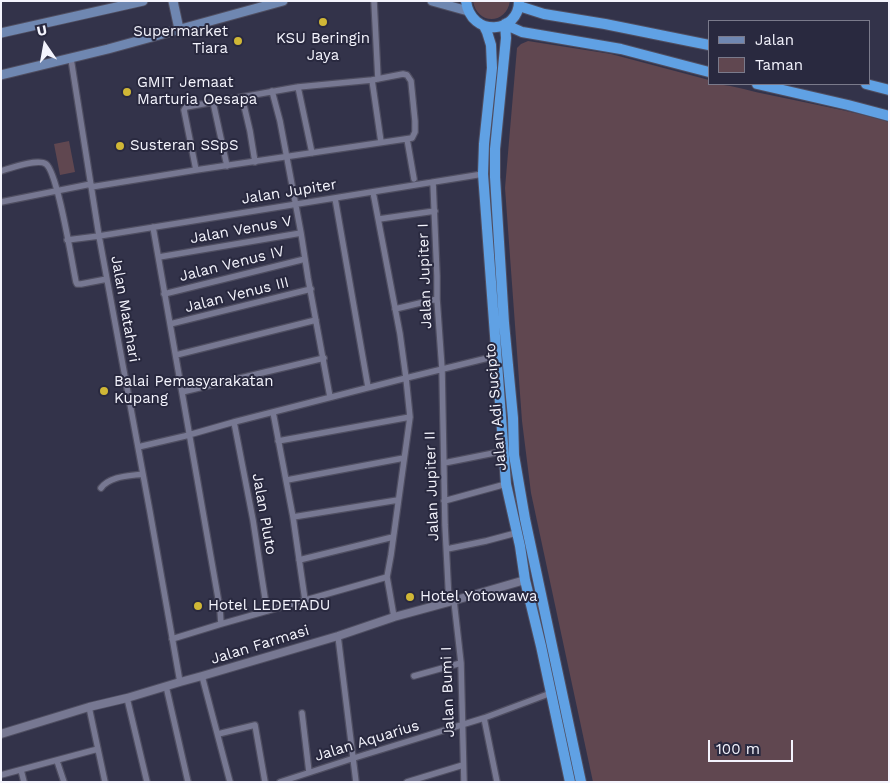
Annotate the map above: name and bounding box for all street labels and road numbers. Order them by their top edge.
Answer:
street label: Jalan Jupiter [240,176,338,208]
street label: Jalan Venus V [189,212,293,248]
street label: Jalan Jupiter I [414,223,436,329]
street label: Jalan Venus IV [178,242,286,286]
street label: Jalan Matahari [107,254,143,364]
street label: Jalan Venus III [183,273,291,317]
street label: Jalan Adi Sucipto [481,342,511,472]
street label: Jalan Jupiter II [421,431,443,541]
street label: Jalan Pluto [248,472,280,556]
street label: Jalan Farmasi [209,622,311,668]
street label: Jalan Bumi I [437,646,459,738]
street label: Jalan Aquarius [313,717,421,765]

